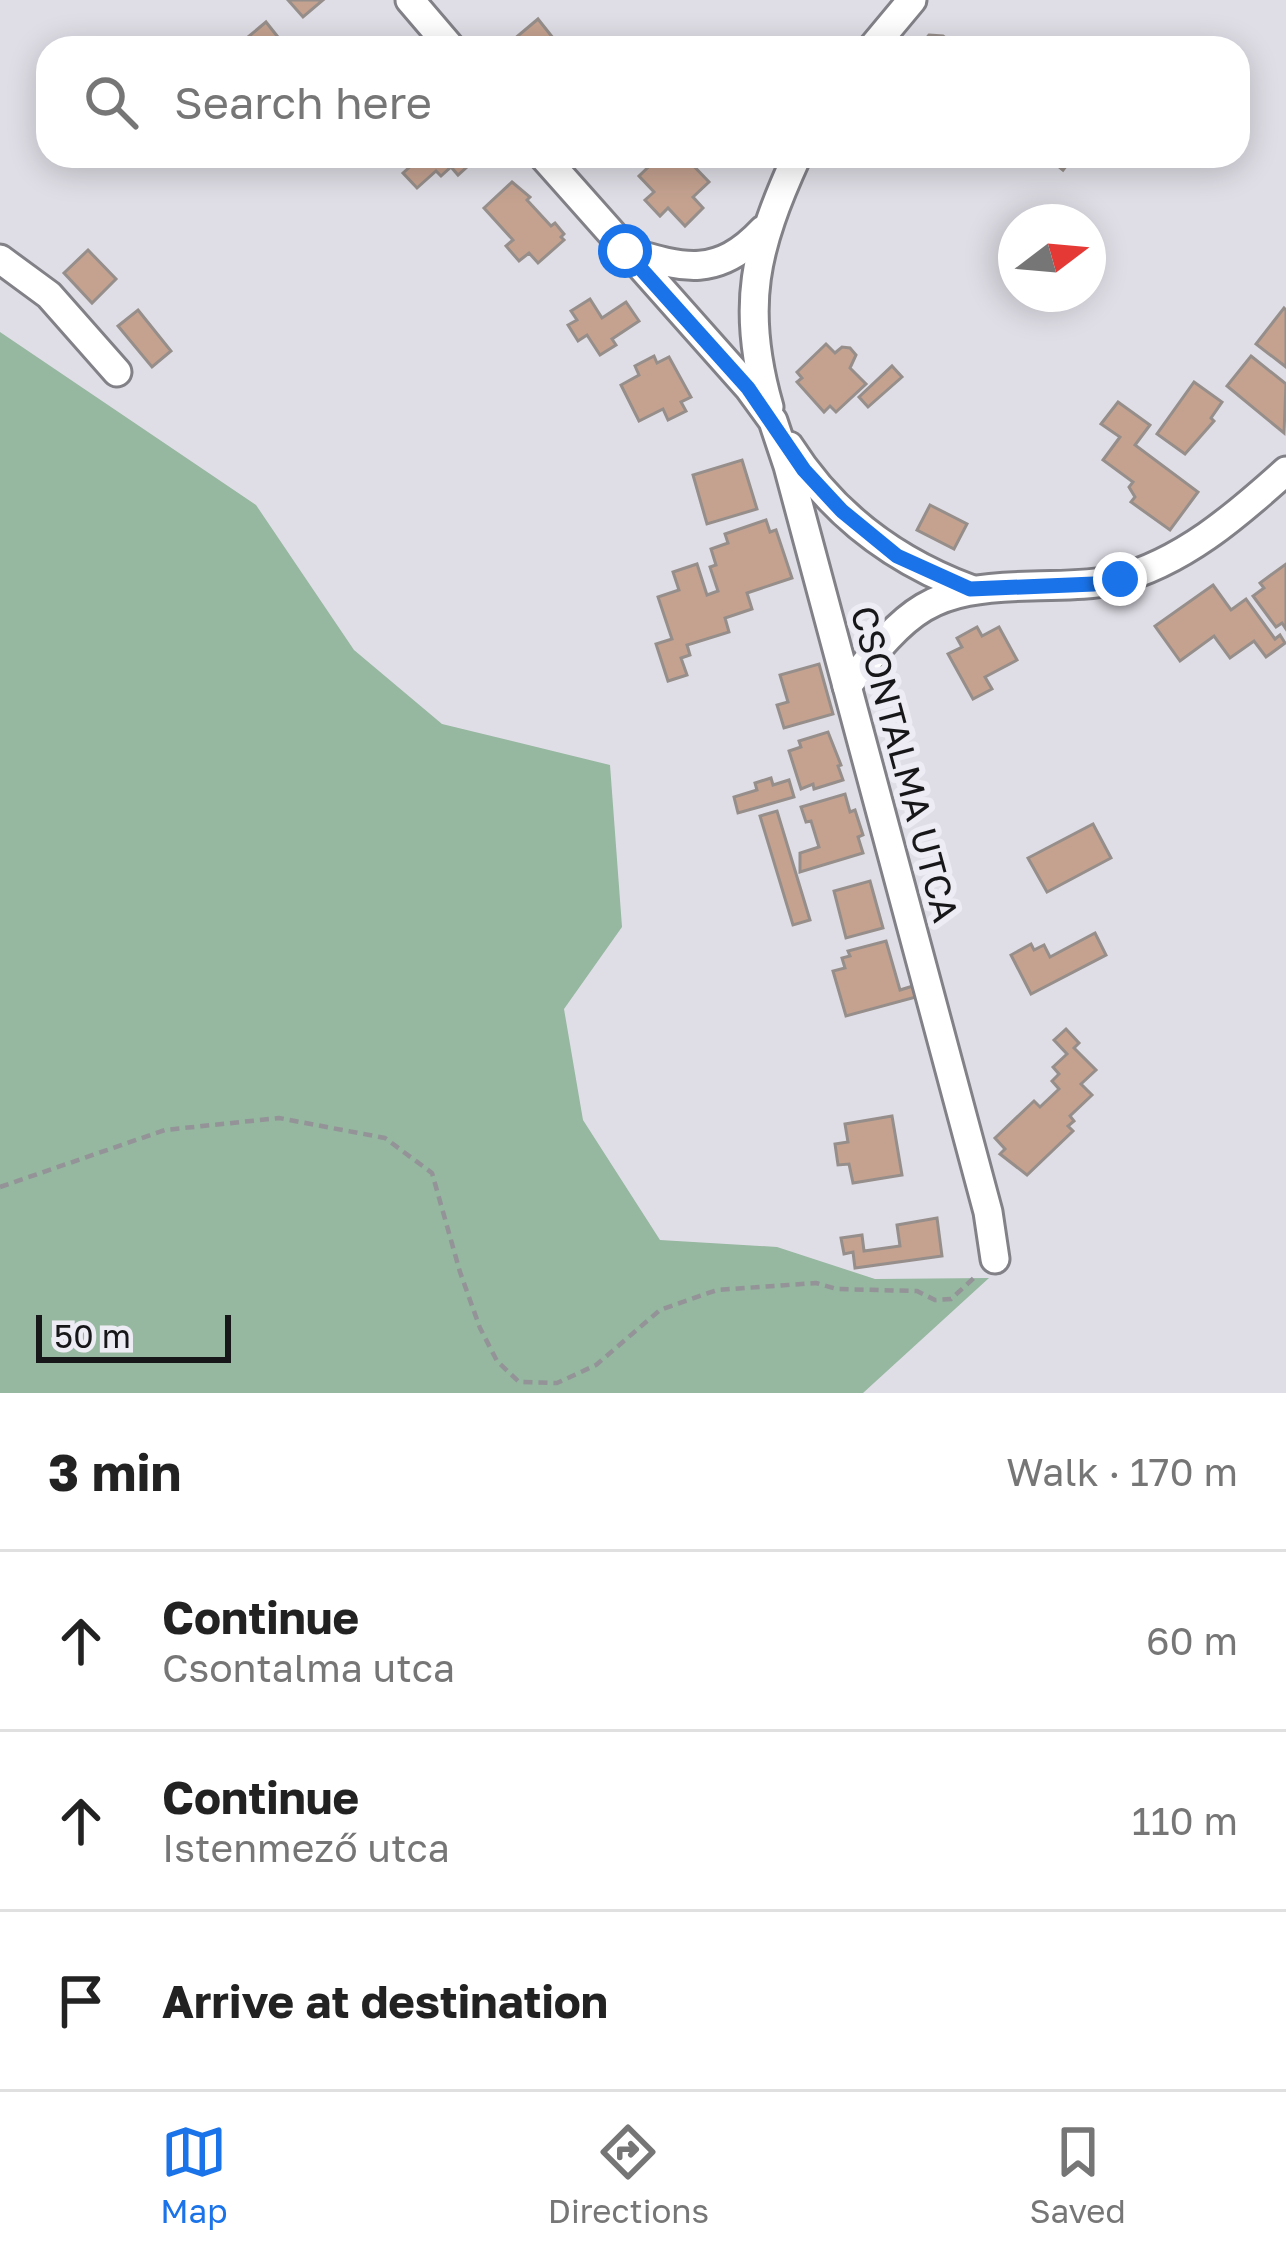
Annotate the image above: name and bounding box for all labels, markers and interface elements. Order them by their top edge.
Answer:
search box [36,36,1250,168]
icon: search [78,69,144,135]
text: Search here [174,75,432,129]
north arrow [998,204,1106,312]
route start [598,224,652,278]
route end [1093,552,1147,606]
street label: CSONTALMA UTCA [843,601,968,927]
scale bar [36,1309,231,1362]
text: 50 m [54,1316,131,1355]
text: 3 min [48,1441,181,1502]
text: Walk · 170 m [1006,1448,1238,1495]
text: Continue [162,1590,359,1644]
icon: ahead [48,1608,114,1674]
text: 60 m [1146,1617,1238,1664]
text: Csontalma utca [162,1644,455,1691]
text: Continue [162,1770,359,1824]
icon: ahead [48,1788,114,1854]
text: 110 m [1132,1797,1238,1844]
text: Istenmező utca [162,1824,450,1871]
icon: arrive [48,1968,114,2034]
text: Arrive at destination [162,1974,608,2028]
tab: Map [160,2119,228,2230]
tab: Directions [548,2119,709,2230]
tab: Saved [1029,2119,1126,2230]

